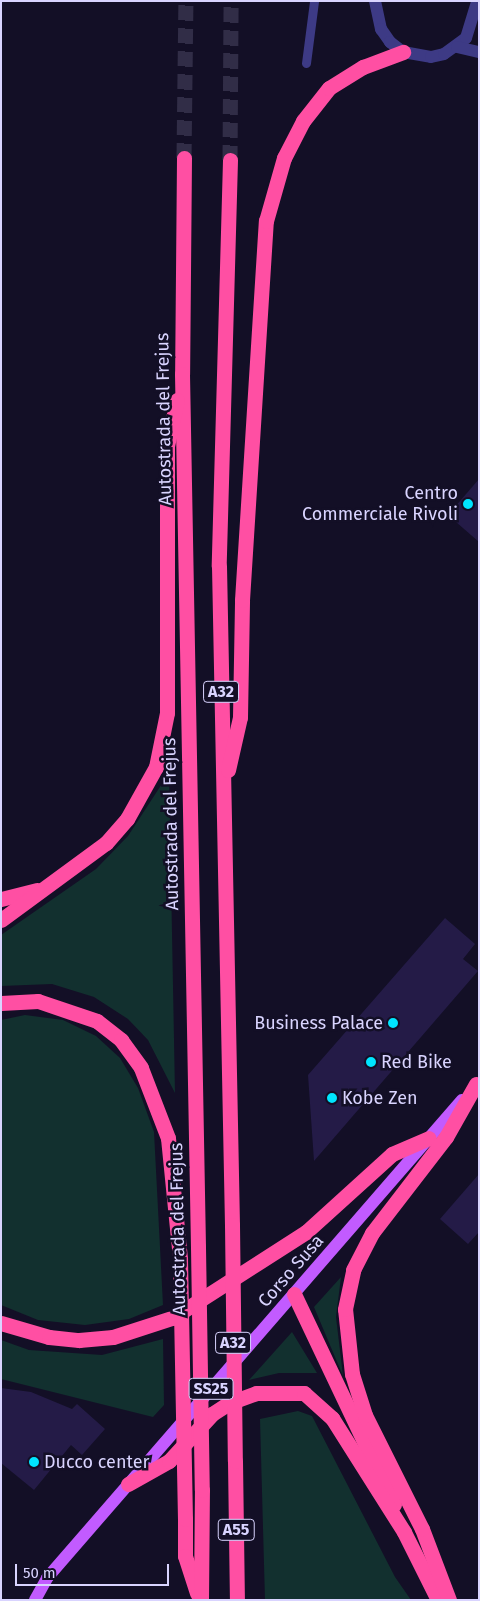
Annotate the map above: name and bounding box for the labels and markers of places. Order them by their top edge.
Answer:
place label: Centro Commerciale Rivoli [302,483,458,526]
marker: Centro Commerciale Rivoli [462,498,474,510]
place label: Business Palace [254,1012,383,1034]
marker: Business Palace [387,1017,399,1029]
place label: Red Bike [381,1051,452,1073]
marker: Red Bike [365,1056,377,1068]
place label: Kobe Zen [342,1087,417,1109]
marker: Kobe Zen [326,1092,338,1104]
place label: Ducco center [44,1451,149,1473]
marker: Ducco center [28,1456,40,1468]

